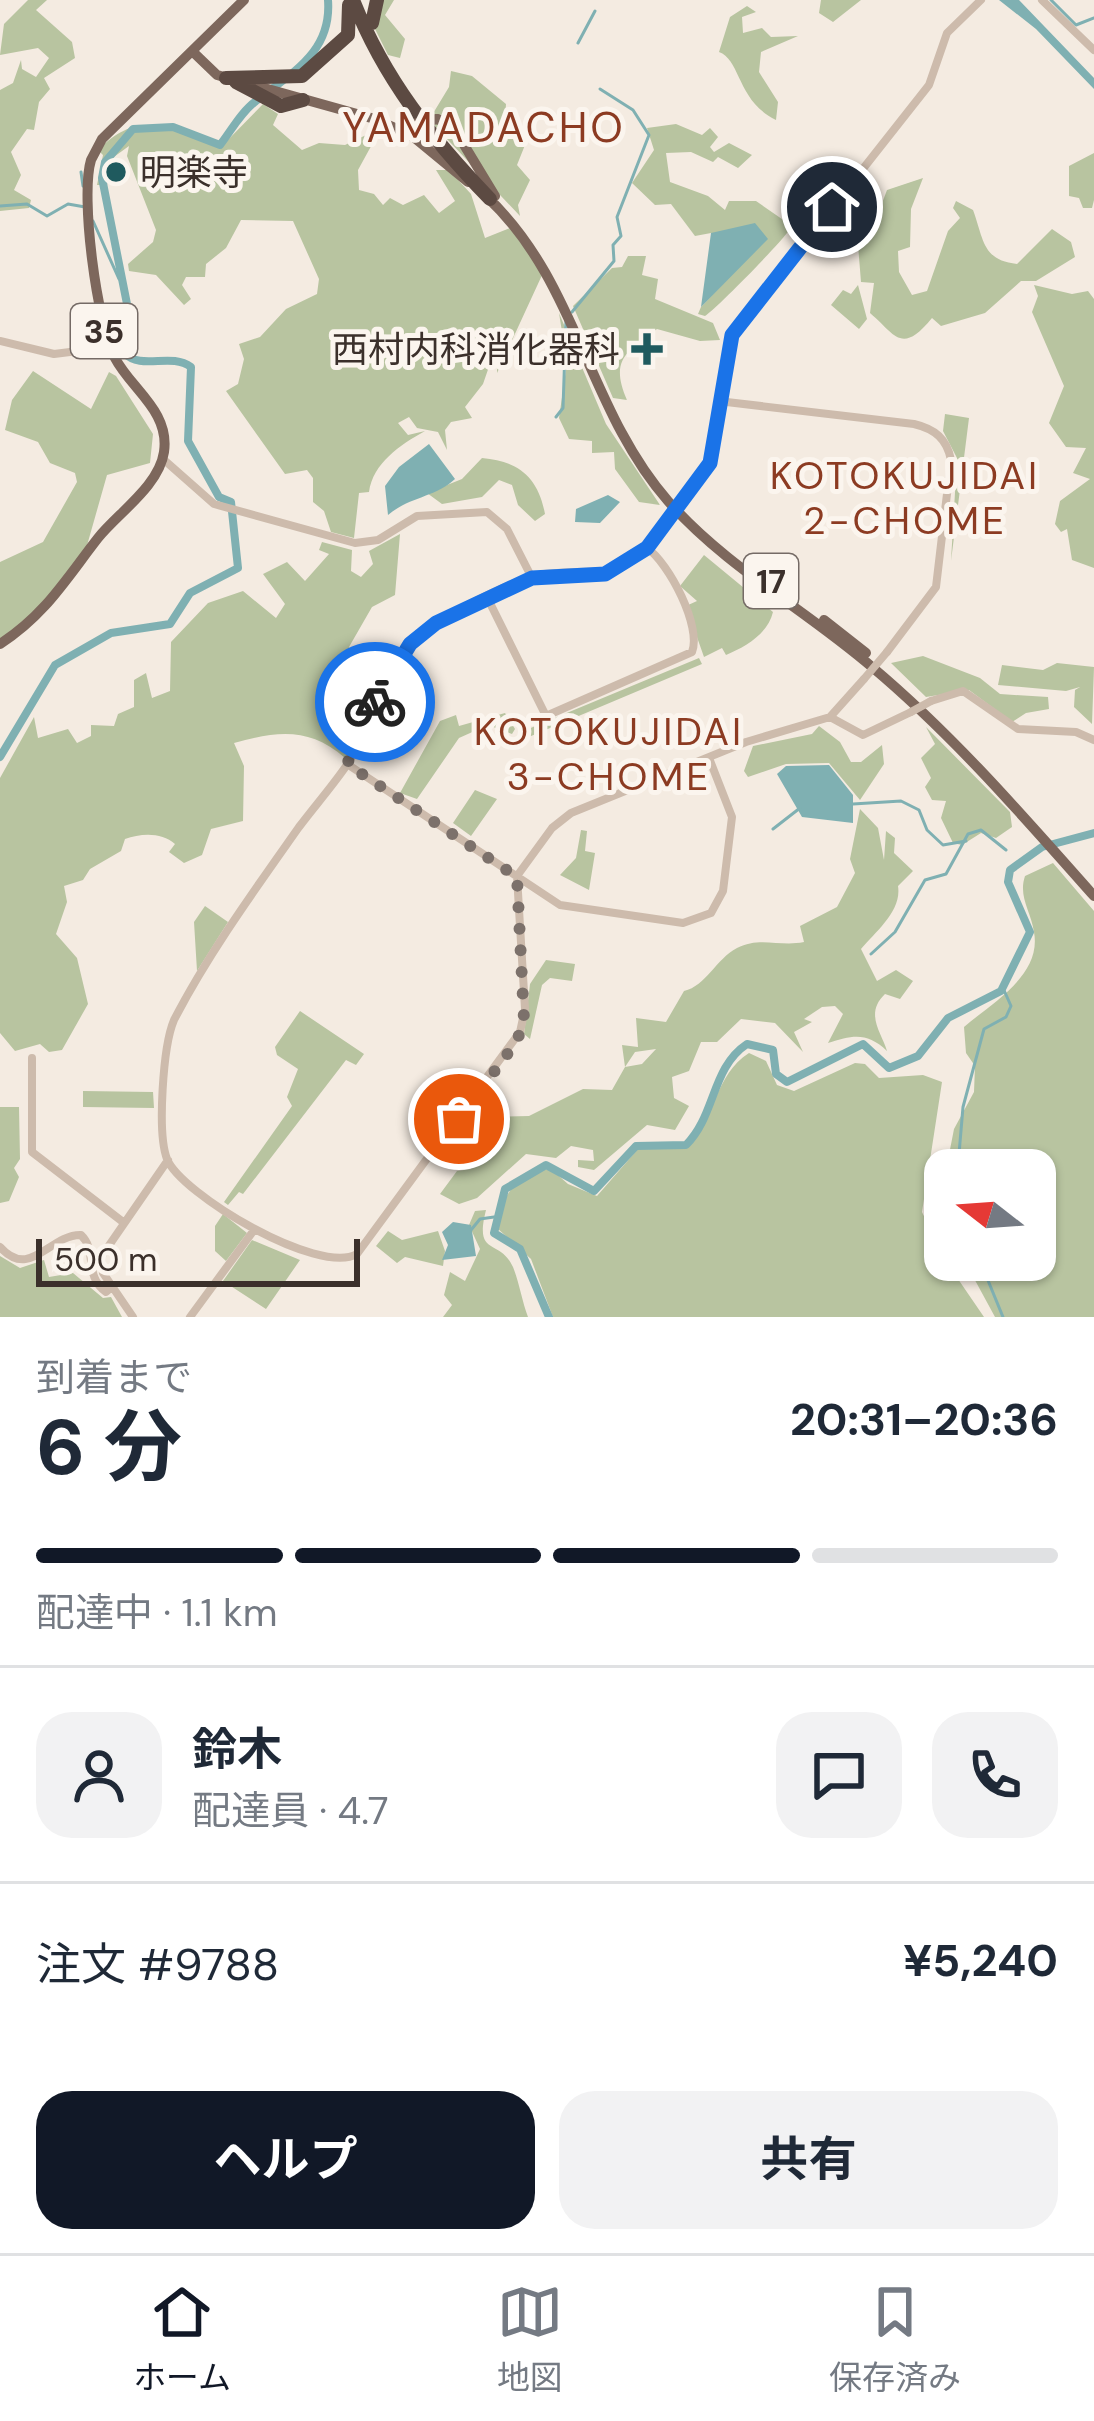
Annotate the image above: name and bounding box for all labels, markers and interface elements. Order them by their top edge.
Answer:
district label: YAMADACHO [342,100,626,155]
place label: 明楽寺 [140,149,248,196]
pin [781,156,883,258]
marker: 明楽寺 [103,159,129,185]
icon: home [799,174,865,240]
road number: 35 [71,304,137,358]
place label: 西村内科消化器科 [332,326,620,373]
marker: 西村内科消化器科 [631,333,663,365]
district label: KOTOKUJIDAI 2-CHOME [770,450,1040,546]
road number: 17 [744,554,798,608]
courier [315,642,435,762]
icon: bike [342,669,408,735]
district label: KOTOKUJIDAI 3-CHOME [474,706,744,802]
pin [408,1068,510,1170]
icon: bag [426,1086,492,1152]
north arrow [924,1149,1056,1281]
map controls [924,1149,1056,1281]
scale bar [36,1233,360,1286]
text: 500 m [54,1238,157,1281]
text: 到着まで [36,1352,192,1403]
text: 20:31–20:36 [790,1390,1058,1449]
text: 6 分 [36,1397,182,1498]
text: 配達中 · 1.1 km [36,1587,277,1638]
button: person [36,1712,162,1838]
button: chat [776,1712,902,1838]
button: phone [932,1712,1058,1838]
text: 鈴木 [192,1720,282,1779]
text: 配達員 · 4.7 [192,1785,389,1836]
text: ¥5,240 [903,1931,1058,1990]
text: 注文 #9788 [36,1935,279,1994]
button: ヘルプ [36,2091,535,2229]
button: 共有 [559,2091,1058,2229]
tab: ホーム [133,2279,231,2399]
tab: 地図 [497,2279,563,2399]
tab: 保存済み [829,2279,961,2399]

